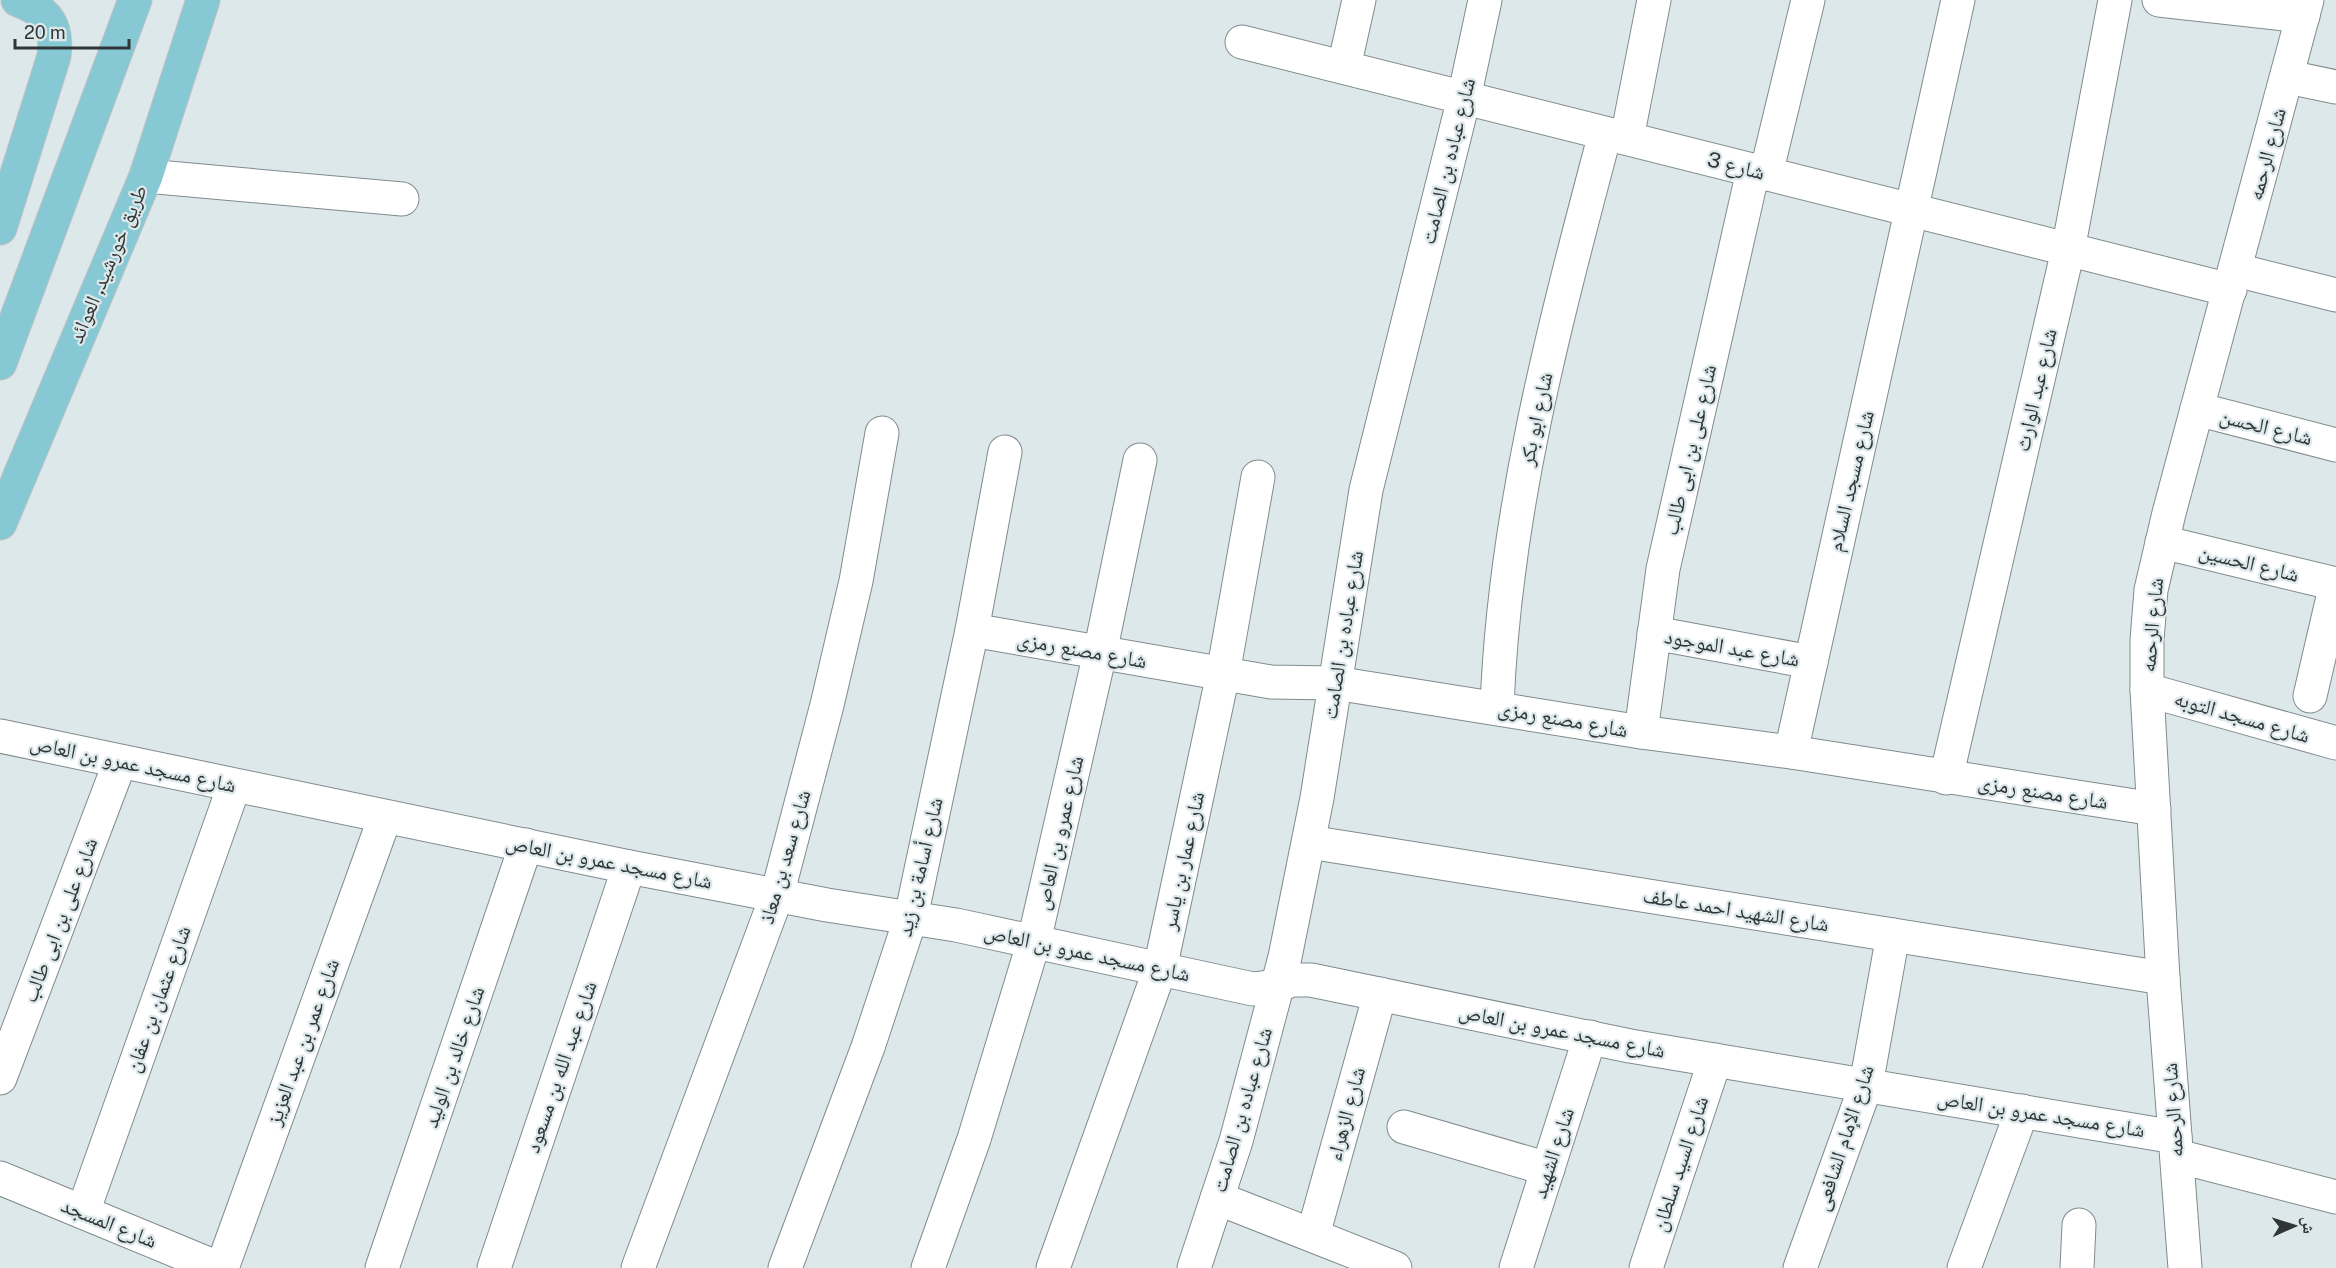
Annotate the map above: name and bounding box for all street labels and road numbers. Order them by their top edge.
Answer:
street label: شارع عباده بن الصامت [1415,75,1481,247]
street label: شارع الرحمه [2242,105,2292,203]
street label: شارع 3 [1705,146,1767,186]
street label: طريق خورشيد, العوائد [63,181,153,347]
street label: شارع عبد الوارث [2009,326,2063,454]
street label: شارع على بن ابى طالب [1658,362,1722,538]
street label: شارع ابو بكر [1513,370,1559,469]
street label: شارع الحسن [2217,403,2315,451]
street label: شارع مسجد السلام [1822,408,1881,554]
street label: شارع الحسين [2196,538,2302,588]
street label: شارع عباده بن الصامت [1317,549,1369,721]
street label: شارع الرحمه [2135,577,2169,673]
street label: شارع عبد الموجود [1662,623,1802,673]
street label: شارع مصنع رمزى [1015,626,1149,674]
street label: شارع مسجد التوبه [2171,685,2313,749]
street label: شارع مصنع رمزى [1496,695,1630,743]
street label: شارع مسجد عمرو بن العاص [28,729,238,799]
street label: شارع عمرو بن العاص [1029,753,1089,913]
street label: شارع مصنع رمزى [1976,769,2110,815]
street label: شارع سعد بن معاذ [753,787,817,927]
street label: شارع عمار بن ياسر [1155,789,1210,934]
street label: شارع أسامة بن زيد [891,795,949,939]
street label: شارع مسجد عمرو بن العاص [503,829,715,895]
street label: شارع على بن ابى طالب [17,834,103,1006]
street label: شارع الشهيد احمد عاطف [1641,882,1831,938]
street label: شارع مسجد عمرو بن العاص [982,918,1192,988]
street label: شارع عثمان بن عفان [119,922,197,1076]
street label: شارع عمر بن عبد العزيز [260,955,345,1130]
street label: شارع عبد الله بن مسعود [519,978,603,1156]
street label: شارع خالد بن الوليد [418,983,490,1131]
street label: شارع مسجد عمرو بن العاص [1456,998,1668,1064]
street label: شارع عباده بن الصامت [1206,1024,1278,1196]
street label: شارع الإمام الشافعى [1808,1062,1881,1215]
street label: شارع الرحمه [2157,1062,2189,1158]
street label: شارع الزهراء [1321,1064,1371,1164]
street label: شارع مسجد عمرو بن العاص [1935,1085,2147,1143]
street label: شارع السيد سلطان [1646,1093,1714,1235]
street label: شارع الشهيد [1526,1104,1580,1202]
street label: شارع المسجد [57,1192,161,1254]

